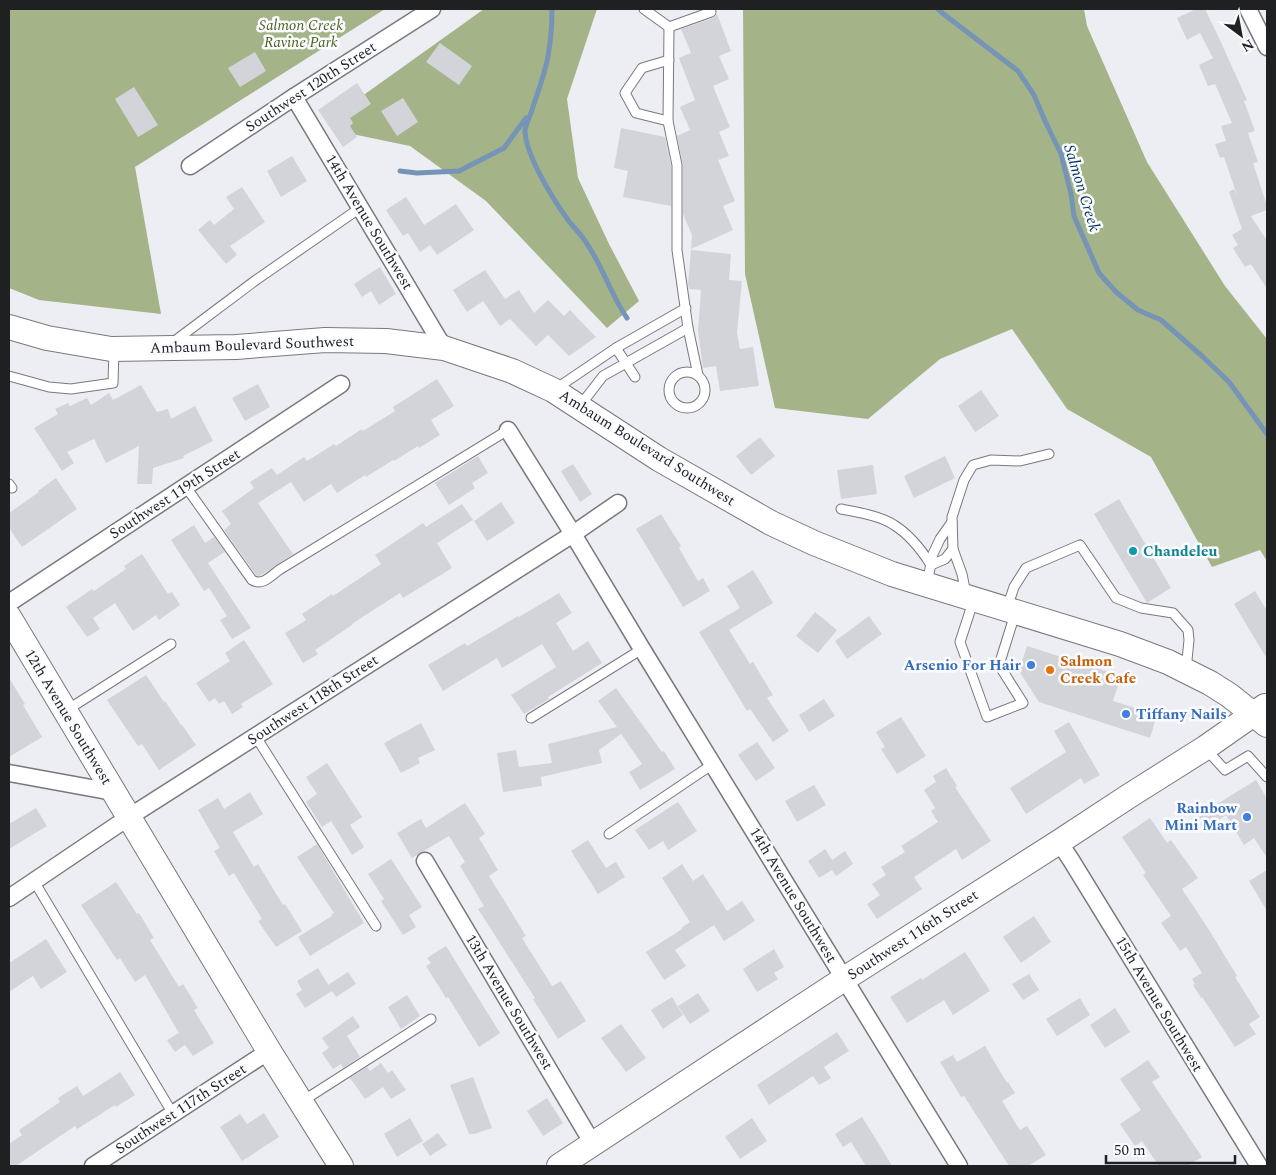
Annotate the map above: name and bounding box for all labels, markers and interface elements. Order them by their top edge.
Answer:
north arrow [1216,10,1266,60]
park label: Salmon Creek Ravine Park [259,14,343,54]
text: N [1237,34,1258,58]
street label: Southwest 120th Street [241,36,381,138]
water label: Salmon Creek [1057,141,1107,235]
street label: 14th Avenue Southwest [319,150,419,294]
street label: Ambaum Boulevard Southwest [149,330,355,360]
street label: Ambaum Boulevard Southwest [554,384,740,512]
street label: Southwest 119th Street [105,443,245,545]
place label: Chandeleu [1143,540,1217,563]
marker: Chandeleu [1127,545,1139,557]
street label: 12th Avenue Southwest [18,645,118,789]
street label: Southwest 118th Street [243,649,383,751]
place label: Salmon Creek Cafe [1060,650,1136,690]
place label: Arsenio For Hair [904,654,1022,677]
marker: Arsenio For Hair [1025,659,1037,671]
marker: Salmon Creek Cafe [1044,664,1056,676]
place label: Tiffany Nails [1136,703,1227,726]
marker: Tiffany Nails [1120,708,1132,720]
place label: Rainbow Mini Mart [1164,797,1238,837]
marker: Rainbow Mini Mart [1241,811,1253,823]
street label: 14th Avenue Southwest [743,823,843,967]
street label: Southwest 116th Street [843,884,983,986]
street label: 13th Avenue Southwest [459,930,559,1074]
street label: 15th Avenue Southwest [1109,932,1209,1076]
street label: Southwest 117th Street [111,1058,251,1160]
scale bar [1106,1132,1235,1164]
text: 50 m [1114,1139,1146,1162]

